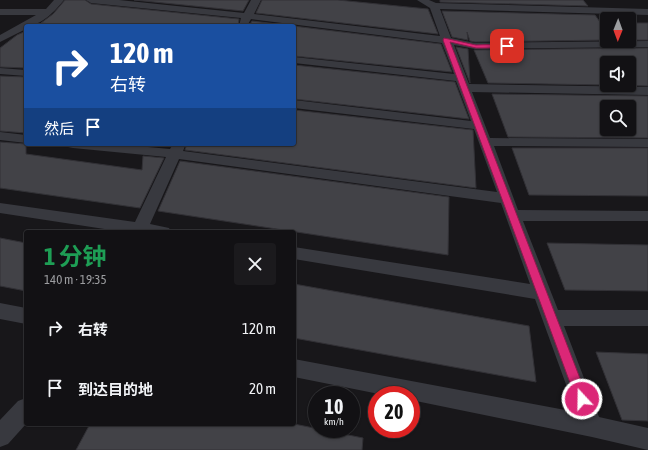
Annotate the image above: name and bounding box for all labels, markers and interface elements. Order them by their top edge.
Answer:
north arrow [600,12,636,48]
map controls [600,12,636,136]
pin [490,29,524,63]
icon: arrive [496,35,518,57]
text: 120 m [110,37,173,69]
icon: right [44,40,96,92]
button: sound [600,56,636,92]
text: 右转 [110,74,146,95]
button: search [600,100,636,136]
icon: arrive [82,116,104,138]
text: 然后 [44,120,74,137]
text: 1 分钟 [44,243,107,270]
button: close [234,243,276,285]
text: 140 m · 19:35 [44,272,107,287]
icon: right [44,317,66,339]
text: 120 m [242,320,276,337]
text: 右转 [78,321,108,338]
icon: arrive [44,377,66,399]
position arrow [561,378,603,420]
text: 20 m [249,380,276,397]
text: 到达目的地 [78,381,153,398]
speed limit sign: 20 [368,386,420,438]
text: 10 [325,395,343,418]
text: km/h [324,416,344,427]

